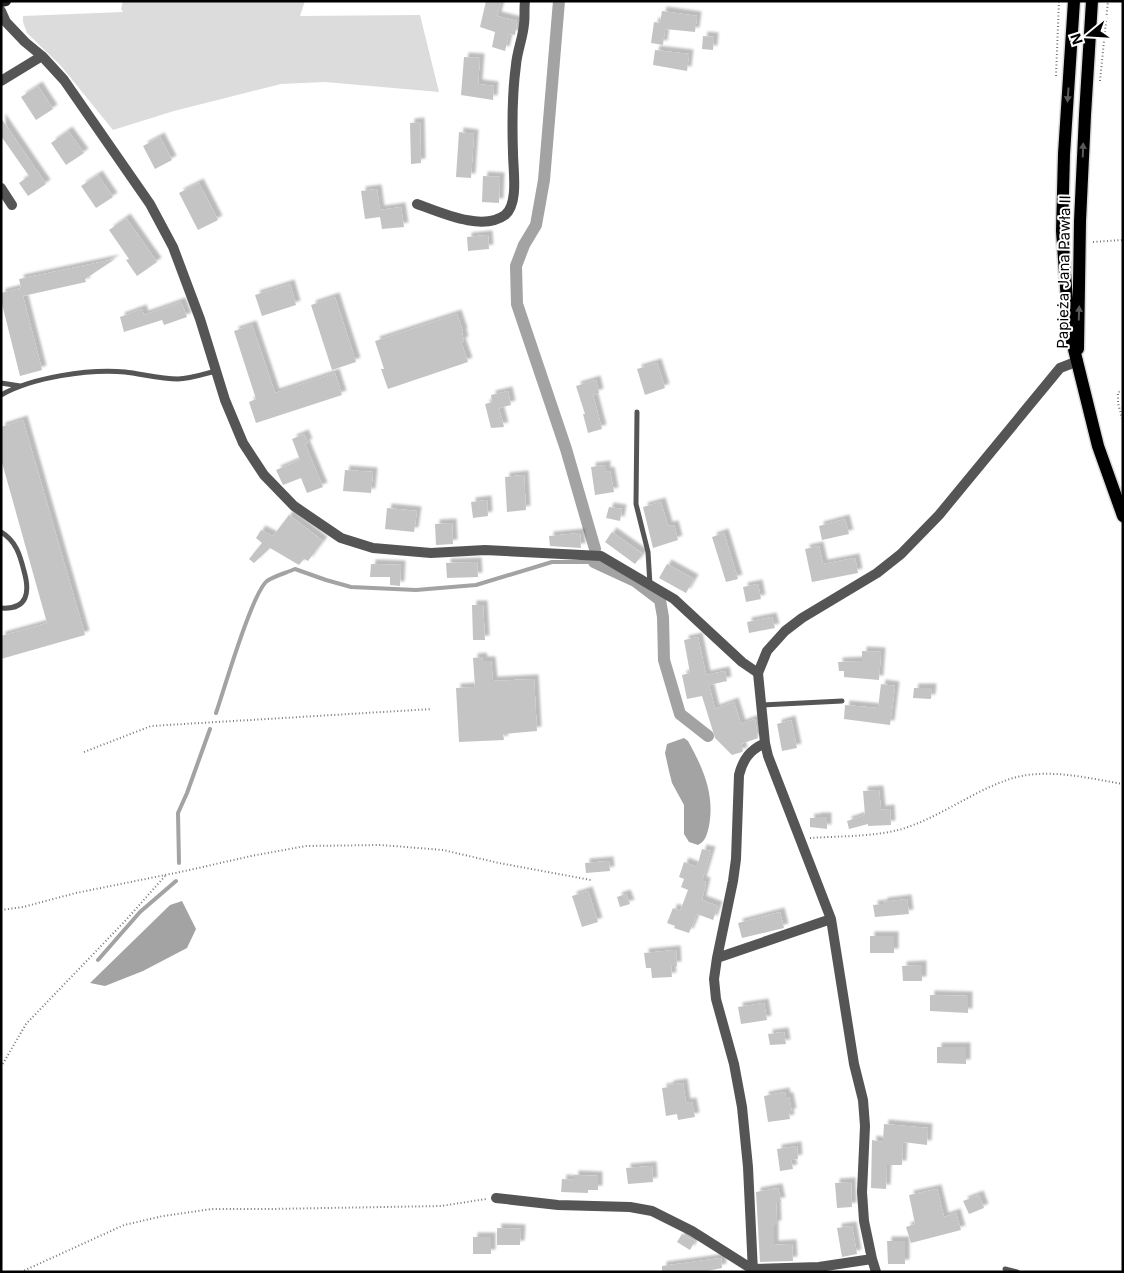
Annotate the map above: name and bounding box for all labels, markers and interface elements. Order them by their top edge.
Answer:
north arrow [1064,10,1114,60]
text: N [1066,31,1086,47]
one-way arrow [1063,87,1071,103]
one-way arrow [1080,142,1088,158]
street label: Papieża Jana Pawła II [1053,195,1074,349]
one-way arrow [1075,304,1083,320]

